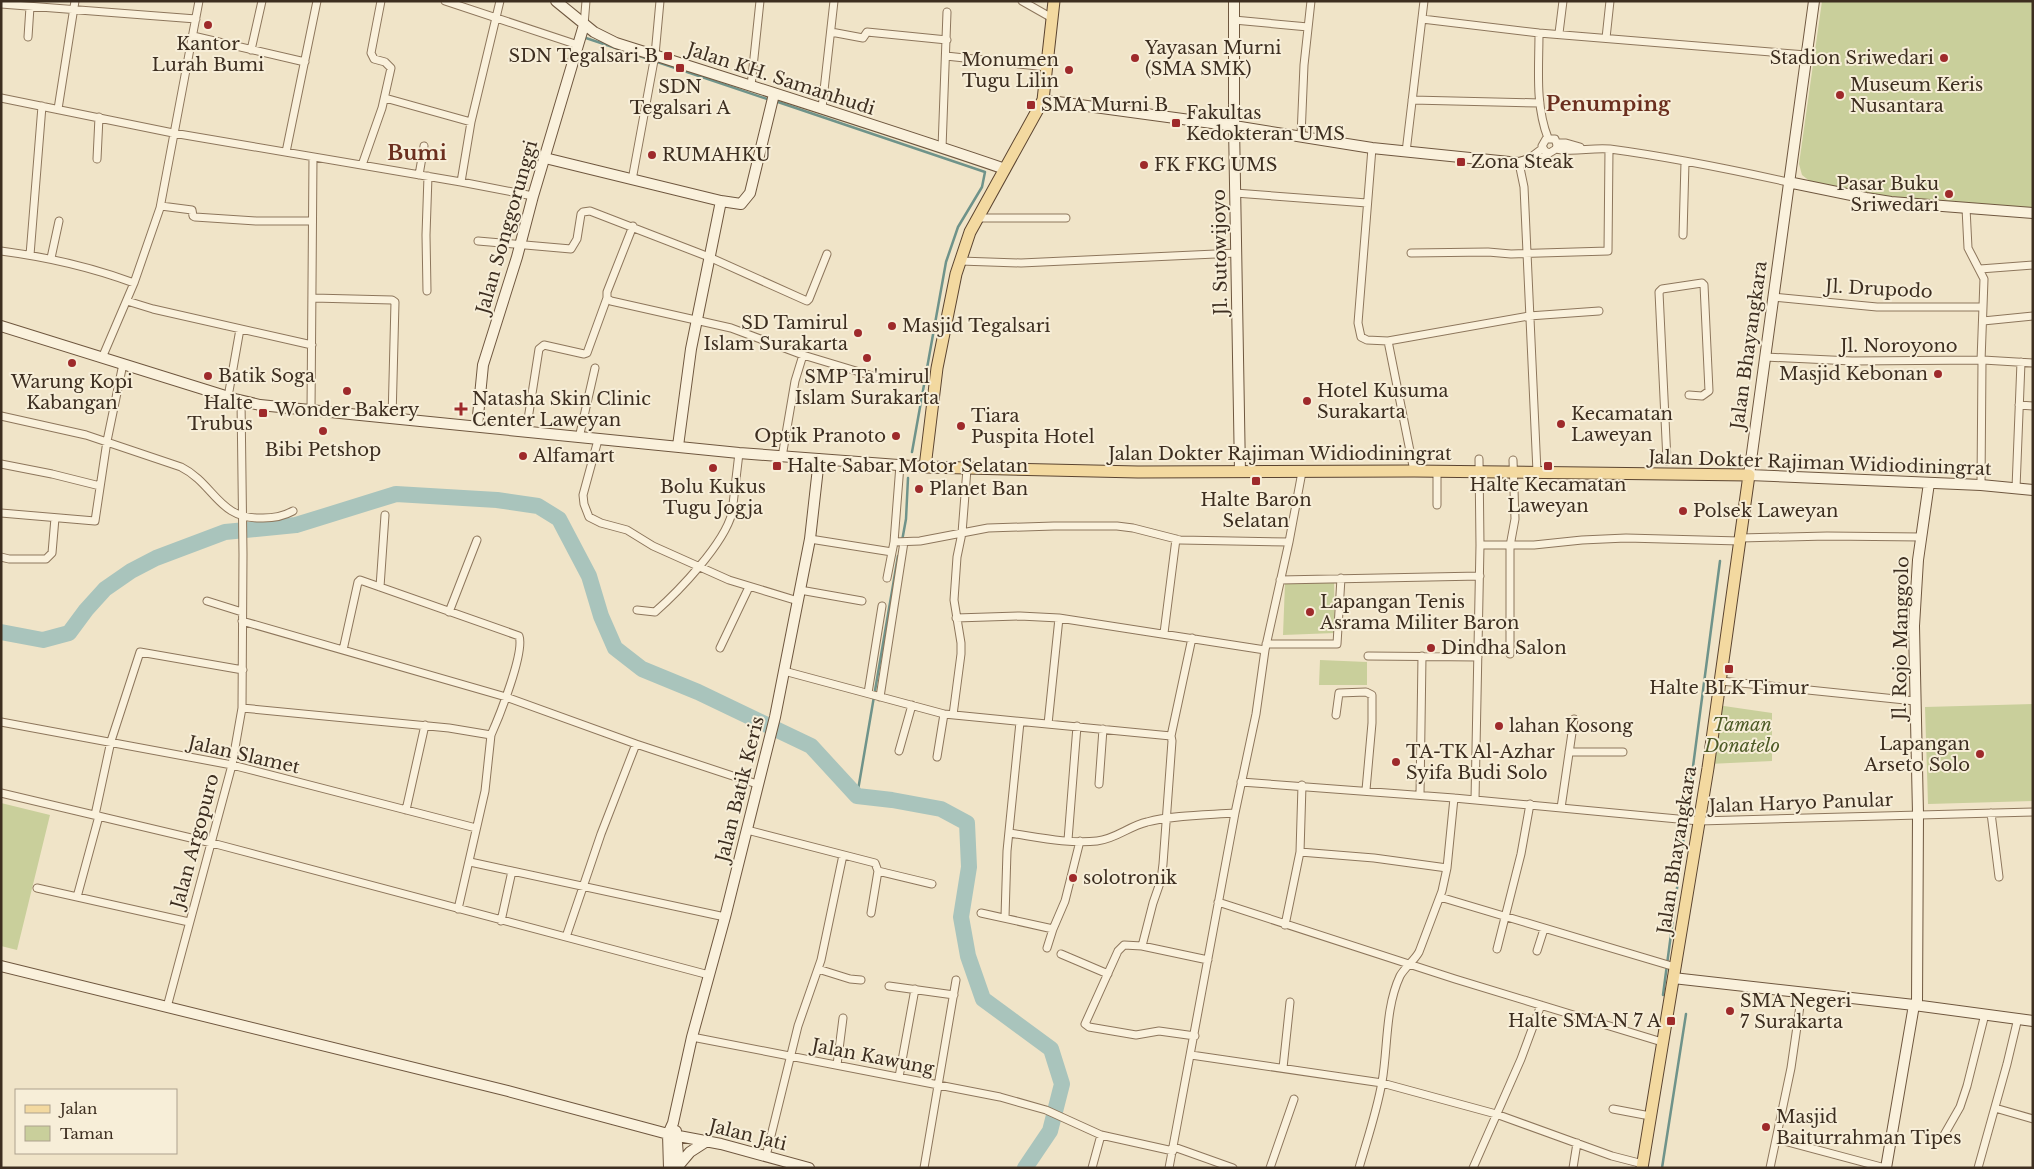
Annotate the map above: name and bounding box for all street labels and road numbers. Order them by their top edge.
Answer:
street label: Jalan KH. Samanhudi [682,38,878,120]
street label: Jalan Songgorunggi [471,138,542,318]
street label: Jl. Sutowijoyo [1208,189,1232,317]
street label: Jalan Bhayangkara [1726,259,1772,433]
street label: Jl. Drupodo [1823,275,1933,303]
street label: Jl. Noroyono [1838,335,1958,357]
street label: Jalan Dokter Rajiman Widiodiningrat [1106,443,1452,465]
street label: Jalan Dokter Rajiman Widiodiningrat [1646,446,1992,480]
street label: Jl. Rojo Manggolo [1889,556,1913,722]
street label: Jalan Batik Keris [711,714,769,866]
street label: Jalan Slamet [184,731,302,779]
street label: Jalan Bhayangkara [1653,764,1701,938]
street label: Jalan Argopuro [166,771,224,913]
street label: Jalan Haryo Panular [1707,789,1894,817]
street label: Jalan Kawung [808,1034,936,1080]
street label: Jalan Jati [705,1114,789,1155]

